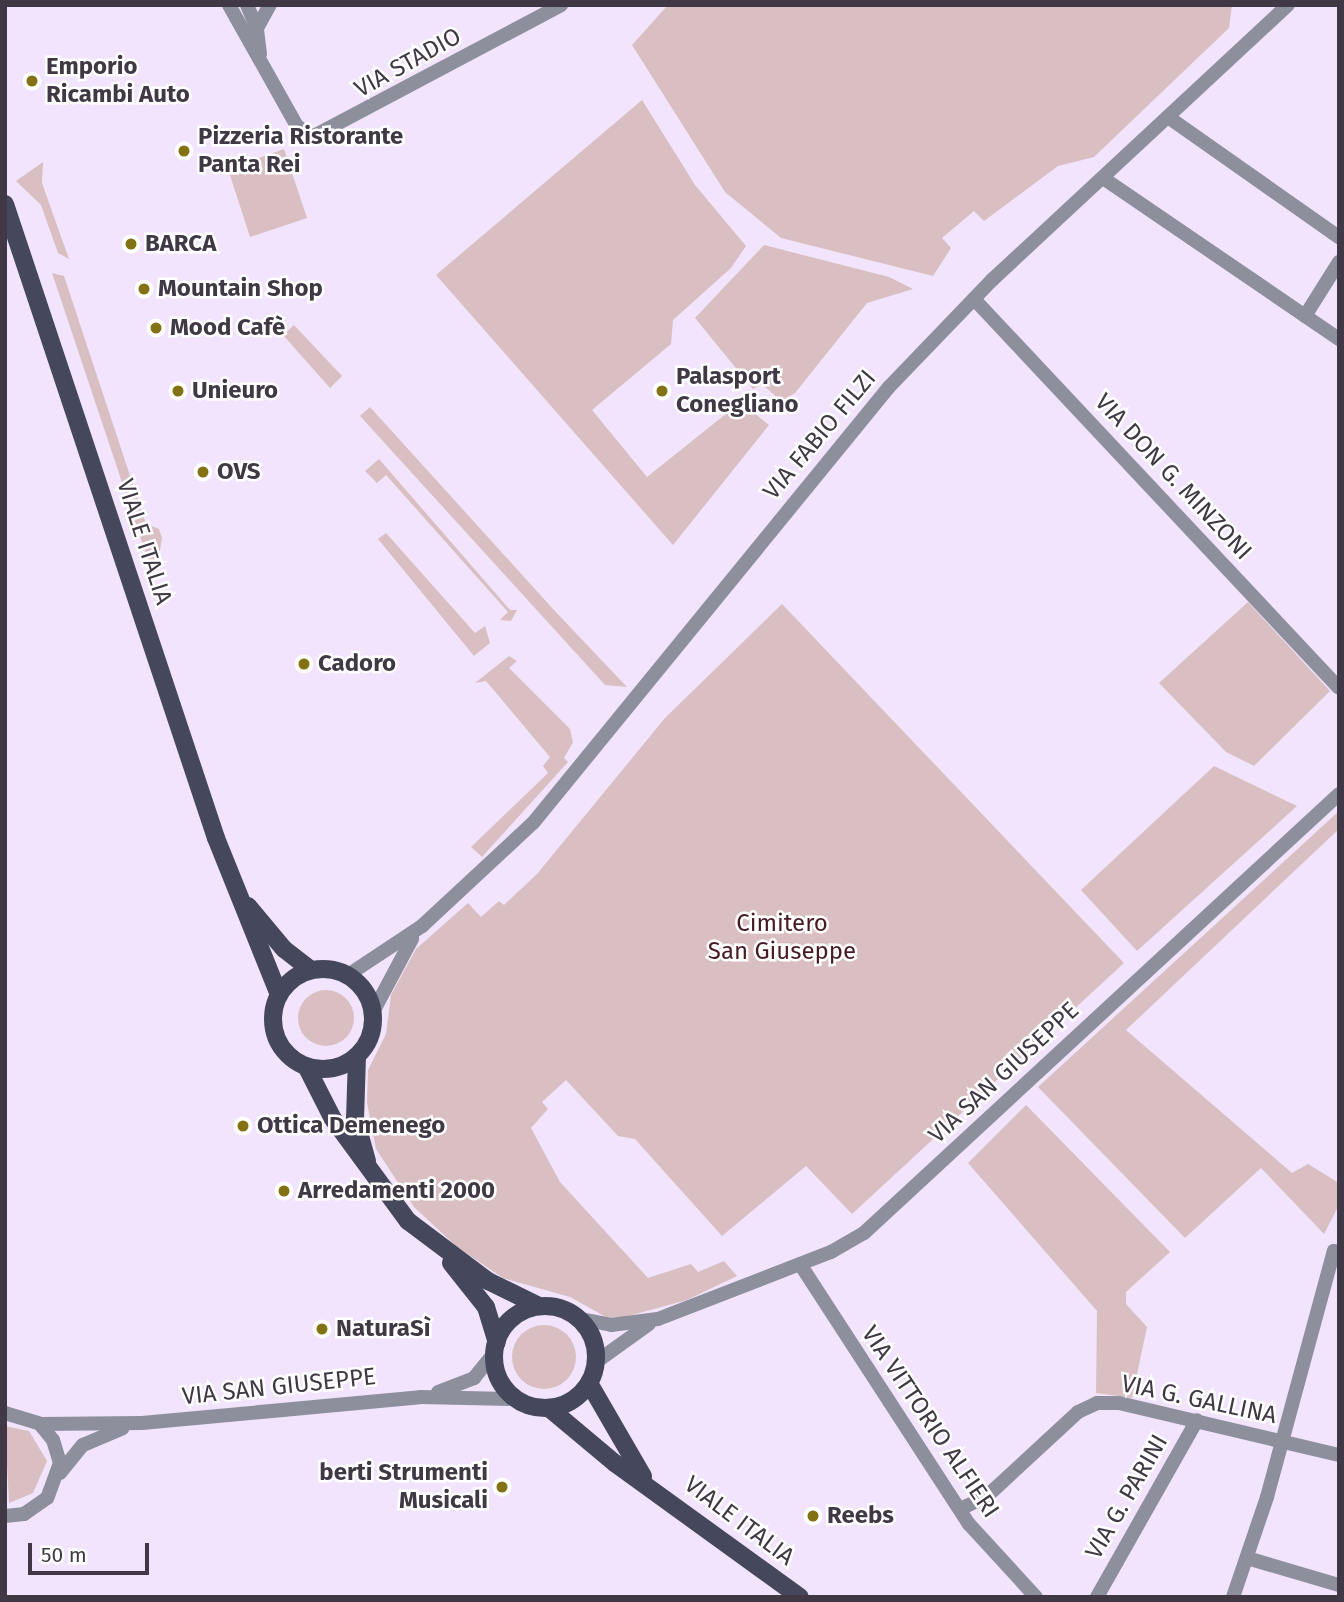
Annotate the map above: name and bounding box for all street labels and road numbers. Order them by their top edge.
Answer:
street label: VIA STADIO [350,22,466,104]
street label: VIA FABIO FILZI [758,364,882,506]
street label: VIA DON G. MINZONI [1089,388,1257,566]
street label: VIALE ITALIA [110,476,178,608]
street label: VIA SAN GIUSEPPE [923,996,1085,1150]
street label: VIA VITTORIO ALFIERI [855,1321,1005,1523]
street label: VIA SAN GIUSEPPE [181,1363,377,1411]
street label: VIA G. GALLINA [1119,1370,1279,1430]
street label: VIA G. PARINI [1080,1430,1174,1564]
street label: VIALE ITALIA [678,1470,800,1572]

